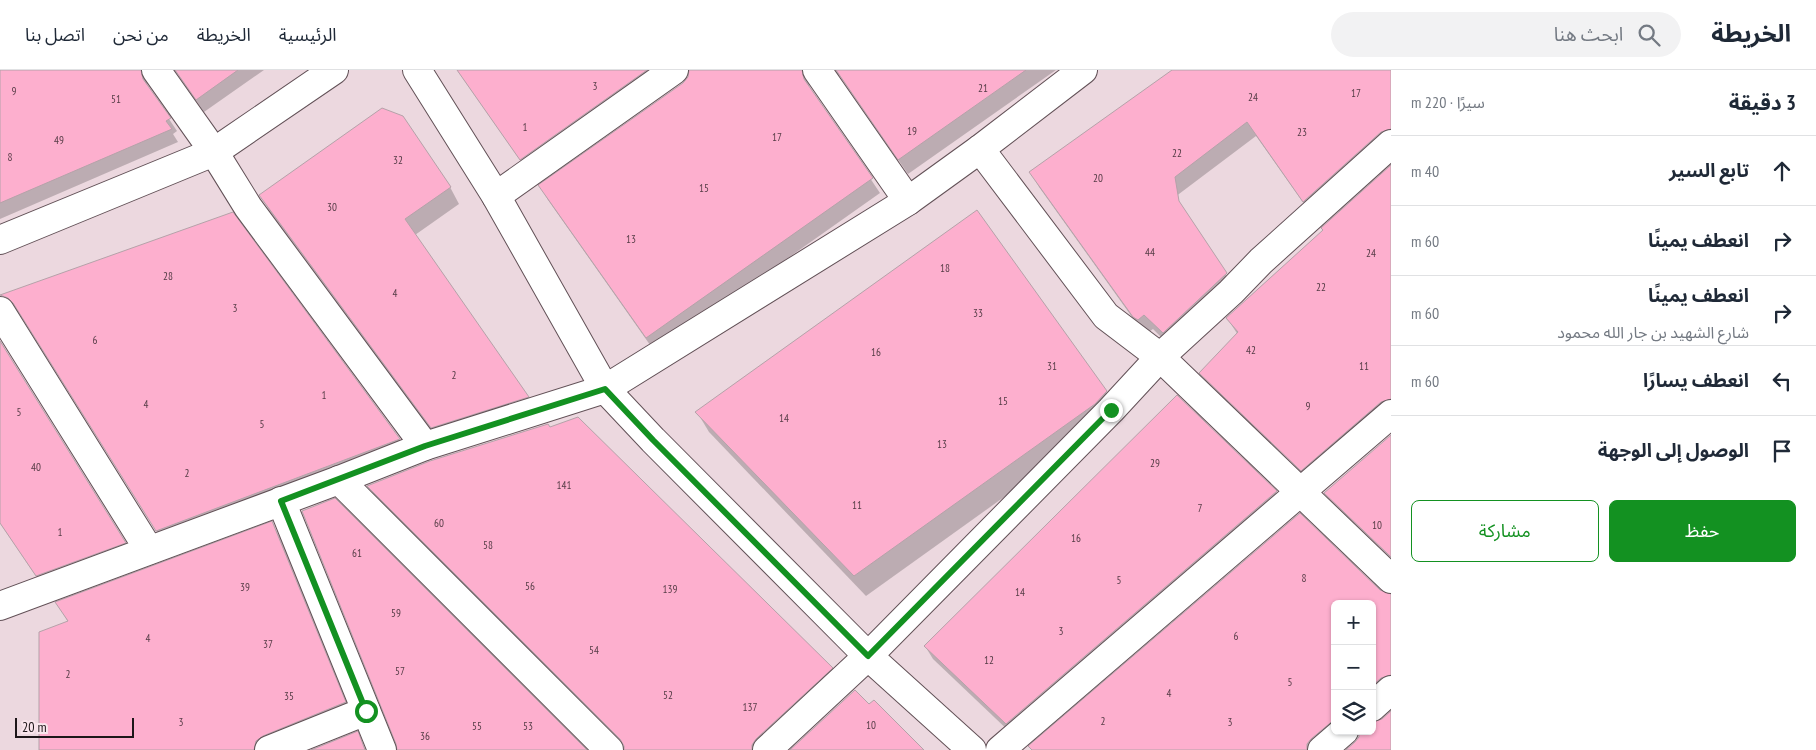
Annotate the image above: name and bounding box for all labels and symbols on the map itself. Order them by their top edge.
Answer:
house number: 3 [593,79,598,93]
house number: 21 [978,81,988,95]
house number: 9 [12,84,17,98]
house number: 17 [1351,86,1361,100]
house number: 24 [1248,90,1258,104]
house number: 51 [111,92,121,106]
house number: 1 [523,120,528,134]
house number: 19 [907,124,917,138]
house number: 23 [1297,125,1307,139]
house number: 17 [772,130,782,144]
house number: 49 [54,133,64,147]
house number: 22 [1172,146,1182,160]
house number: 8 [8,150,13,164]
house number: 32 [393,153,403,167]
house number: 20 [1093,171,1103,185]
house number: 15 [699,181,709,195]
house number: 30 [327,200,337,214]
house number: 13 [626,232,636,246]
house number: 44 [1145,245,1155,259]
house number: 24 [1366,246,1376,260]
house number: 18 [940,261,950,275]
house number: 28 [163,269,173,283]
house number: 22 [1316,280,1326,294]
house number: 4 [393,286,398,300]
house number: 3 [233,301,238,315]
house number: 33 [973,306,983,320]
house number: 6 [93,333,98,347]
house number: 42 [1246,343,1256,357]
house number: 16 [871,345,881,359]
house number: 31 [1047,359,1057,373]
house number: 11 [1359,359,1369,373]
house number: 2 [452,368,457,382]
house number: 1 [322,388,327,402]
house number: 15 [998,394,1008,408]
house number: 4 [144,397,149,411]
route end [1100,399,1123,422]
house number: 9 [1306,399,1311,413]
house number: 5 [17,405,22,419]
house number: 14 [779,411,789,425]
house number: 5 [260,417,265,431]
house number: 13 [937,437,947,451]
house number: 29 [1150,456,1160,470]
house number: 40 [31,460,41,474]
house number: 2 [185,466,190,480]
house number: 141 [557,478,571,492]
house number: 11 [852,498,862,512]
house number: 7 [1198,501,1203,515]
house number: 60 [434,516,444,530]
house number: 10 [1372,518,1382,532]
house number: 1 [58,525,63,539]
house number: 16 [1071,531,1081,545]
house number: 58 [483,538,493,552]
house number: 61 [352,546,362,560]
house number: 8 [1302,571,1307,585]
house number: 5 [1117,573,1122,587]
house number: 56 [525,579,535,593]
house number: 39 [240,580,250,594]
house number: 139 [663,582,677,596]
house number: 14 [1015,585,1025,599]
house number: 59 [391,606,401,620]
house number: 3 [1059,624,1064,638]
house number: 6 [1234,629,1239,643]
house number: 4 [146,631,151,645]
house number: 37 [263,637,273,651]
house number: 54 [589,643,599,657]
house number: 12 [984,653,994,667]
house number: 57 [395,664,405,678]
house number: 2 [66,667,71,681]
house number: 5 [1288,675,1293,689]
house number: 4 [1167,686,1172,700]
house number: 52 [663,688,673,702]
house number: 35 [284,689,294,703]
route start [355,700,378,723]
house number: 137 [743,700,757,714]
house number: 2 [1101,714,1106,728]
scale bar [15,715,134,738]
house number: 3 [179,715,184,729]
house number: 3 [1228,715,1233,729]
house number: 10 [866,718,876,732]
house number: 55 [472,719,482,733]
house number: 53 [523,719,533,733]
house number: 36 [420,729,430,743]

